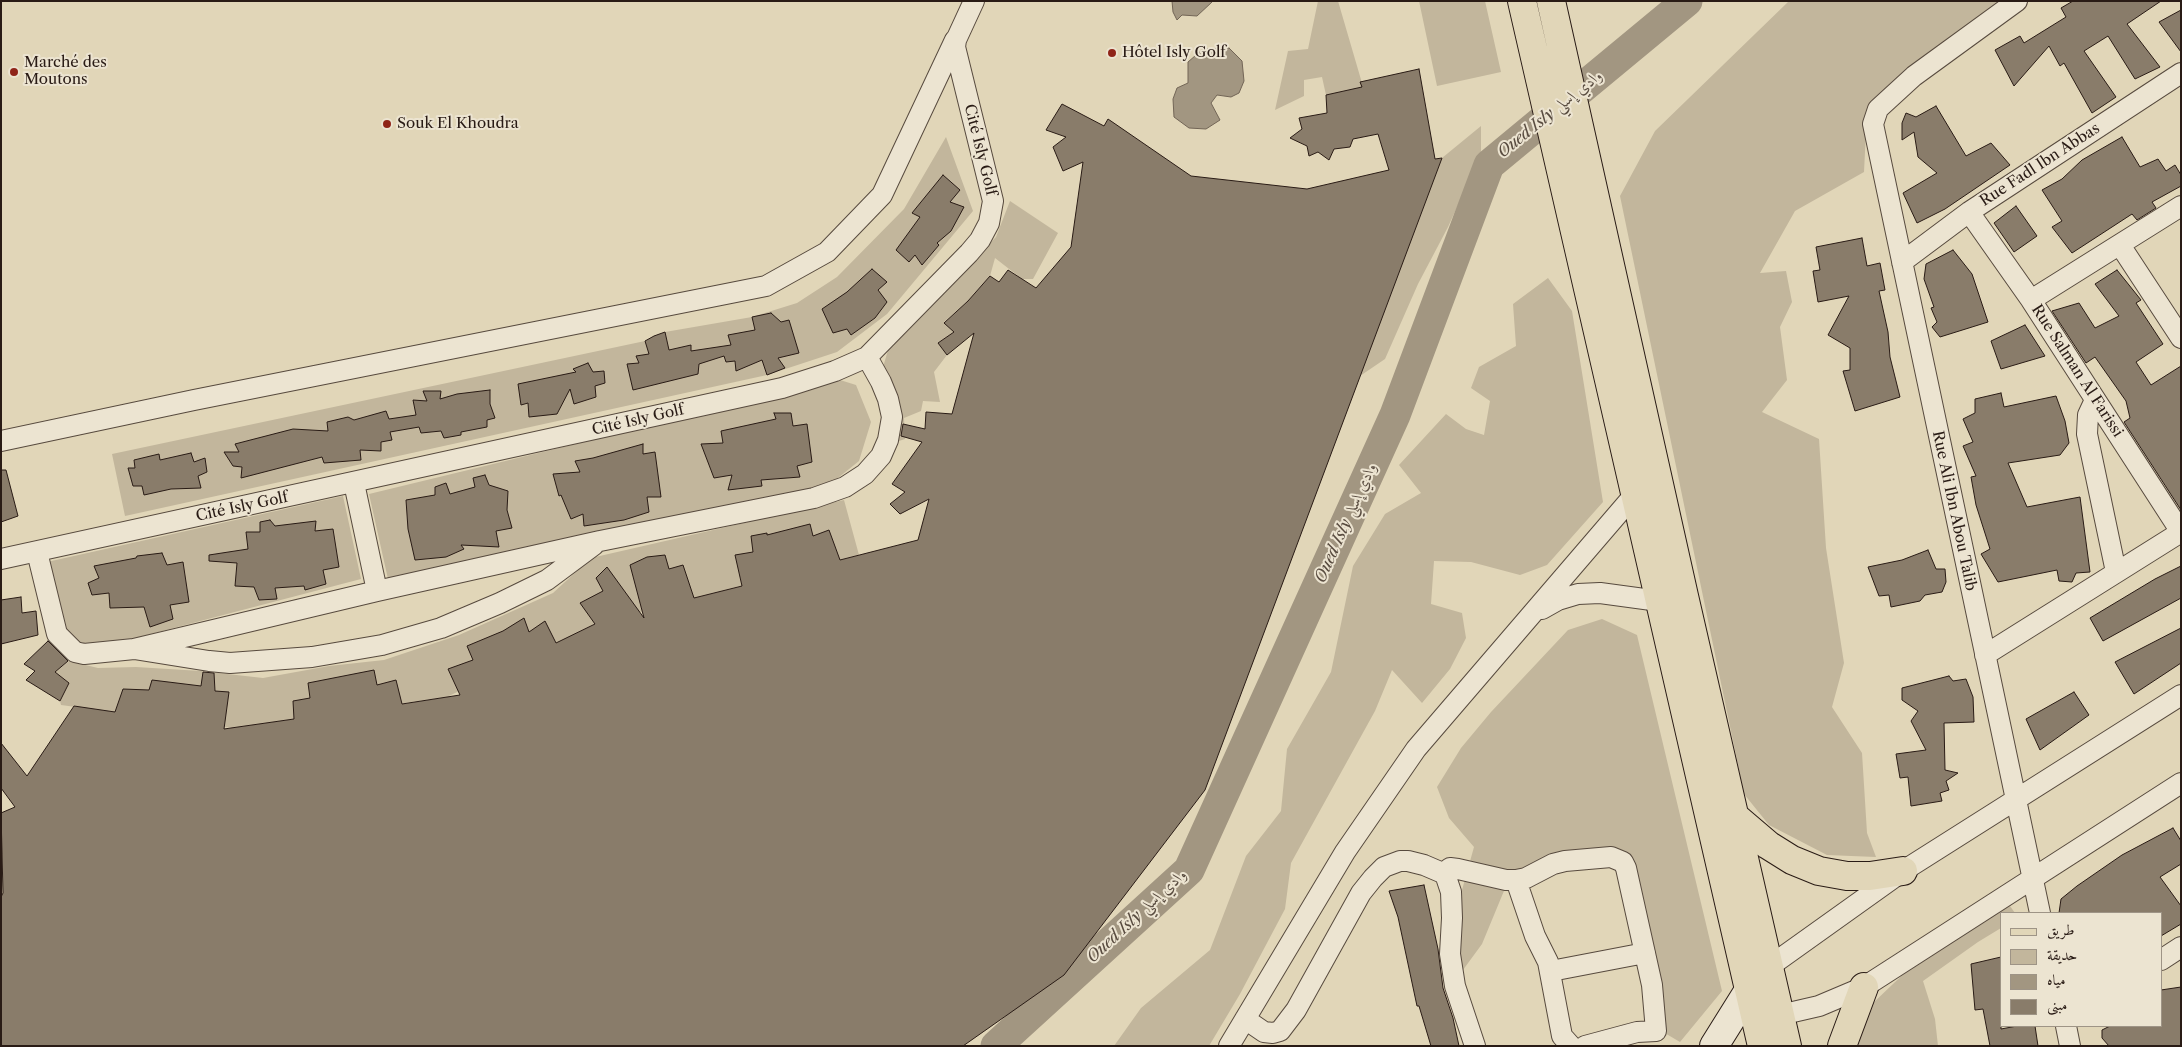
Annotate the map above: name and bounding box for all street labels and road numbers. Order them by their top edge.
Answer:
street label: Cité Isly Golf [960,102,1000,198]
street label: Rue Fadl Ibn Abbas [1977,120,2103,210]
street label: Rue Salman Al Farissi [2027,301,2127,441]
street label: Cité Isly Golf [590,401,686,439]
street label: Rue Ali Ibn Abou Talib [1928,429,1980,593]
street label: Cité Isly Golf [194,488,290,526]

